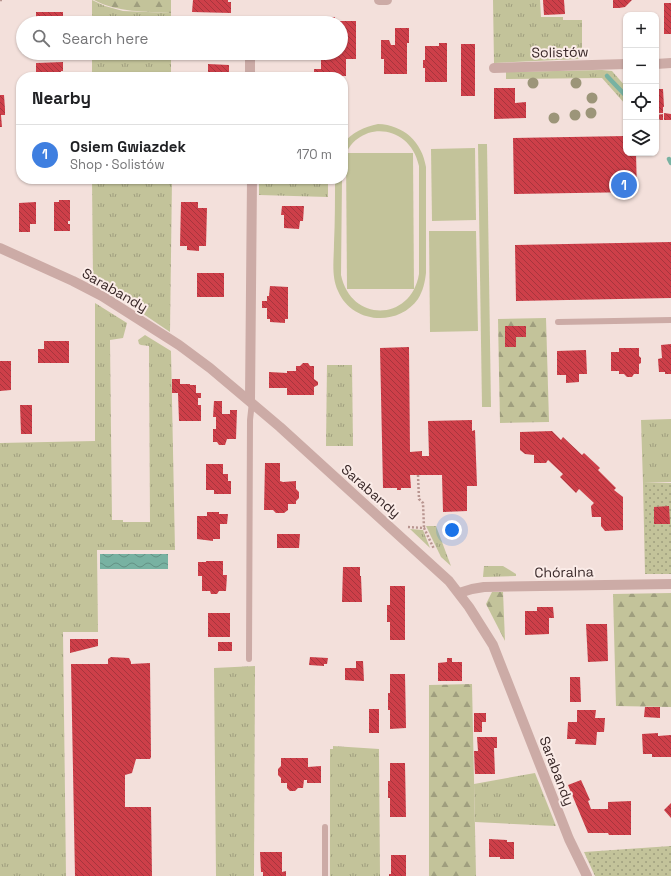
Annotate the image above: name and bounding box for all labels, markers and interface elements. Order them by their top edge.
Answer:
map controls [623,12,659,156]
button: + [623,12,659,48]
search box [16,16,348,60]
icon: search [30,27,52,49]
text: Search here [62,29,148,48]
street label: Solistów [531,43,589,61]
button: − [623,48,659,84]
button: locate [623,84,659,120]
text: Nearby [32,87,91,109]
button: layers [623,120,659,156]
text: Osiem Gwiazdek [70,137,186,156]
text: 1 [42,146,48,163]
text: 170 m [296,146,332,163]
text: Shop · Solistów [70,156,165,173]
pin: 1 [611,170,637,200]
street label: Sarabandy [79,264,151,316]
street label: Sarabandy [338,460,404,522]
your location [442,520,462,540]
street label: Chóralna [534,562,594,582]
street label: Sarabandy [536,734,578,808]

